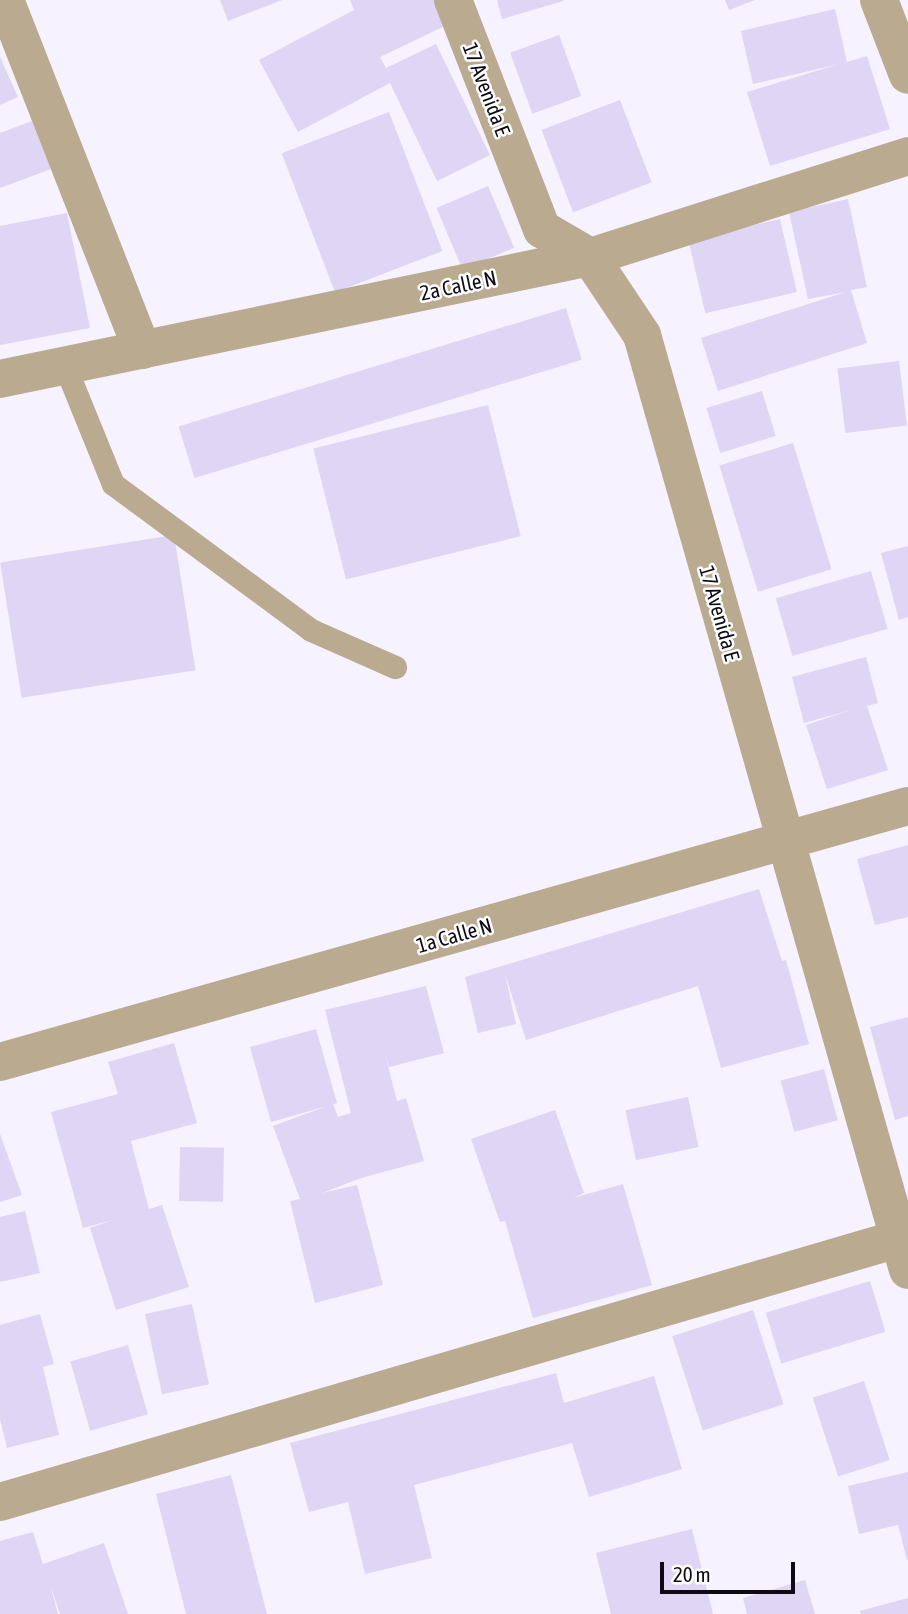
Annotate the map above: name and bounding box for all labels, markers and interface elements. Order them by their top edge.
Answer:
street label: 17 Avenida E [458,39,516,139]
street label: 2a Calle N [418,265,498,305]
street label: 17 Avenida E [694,563,746,663]
street label: 1a Calle N [413,912,495,958]
scale bar [663,1548,798,1592]
text: 20 m [673,1562,711,1586]

